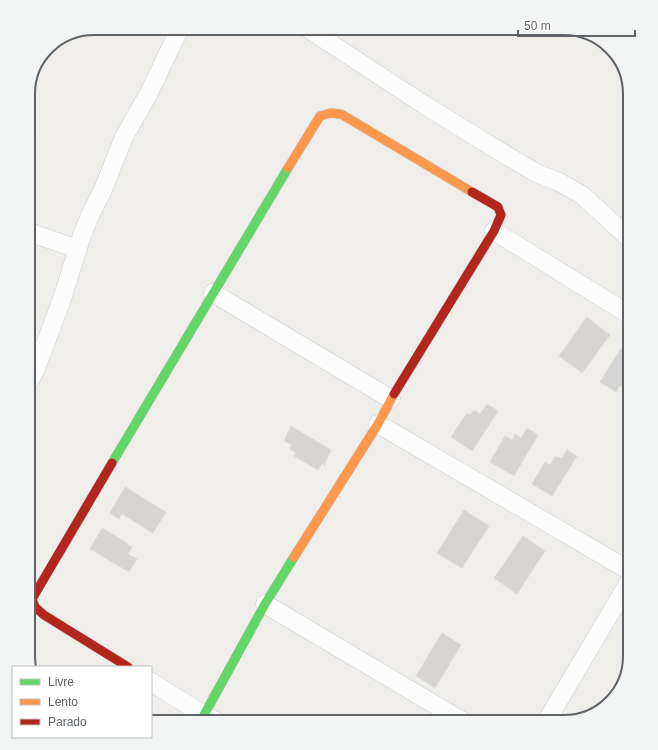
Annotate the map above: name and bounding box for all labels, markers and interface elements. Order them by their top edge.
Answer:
scale bar [518,12,635,38]
text: 50 m [524,19,551,33]
legend [12,666,152,738]
text: Livre [48,675,74,689]
text: Lento [48,695,78,709]
text: Parado [48,715,87,729]

